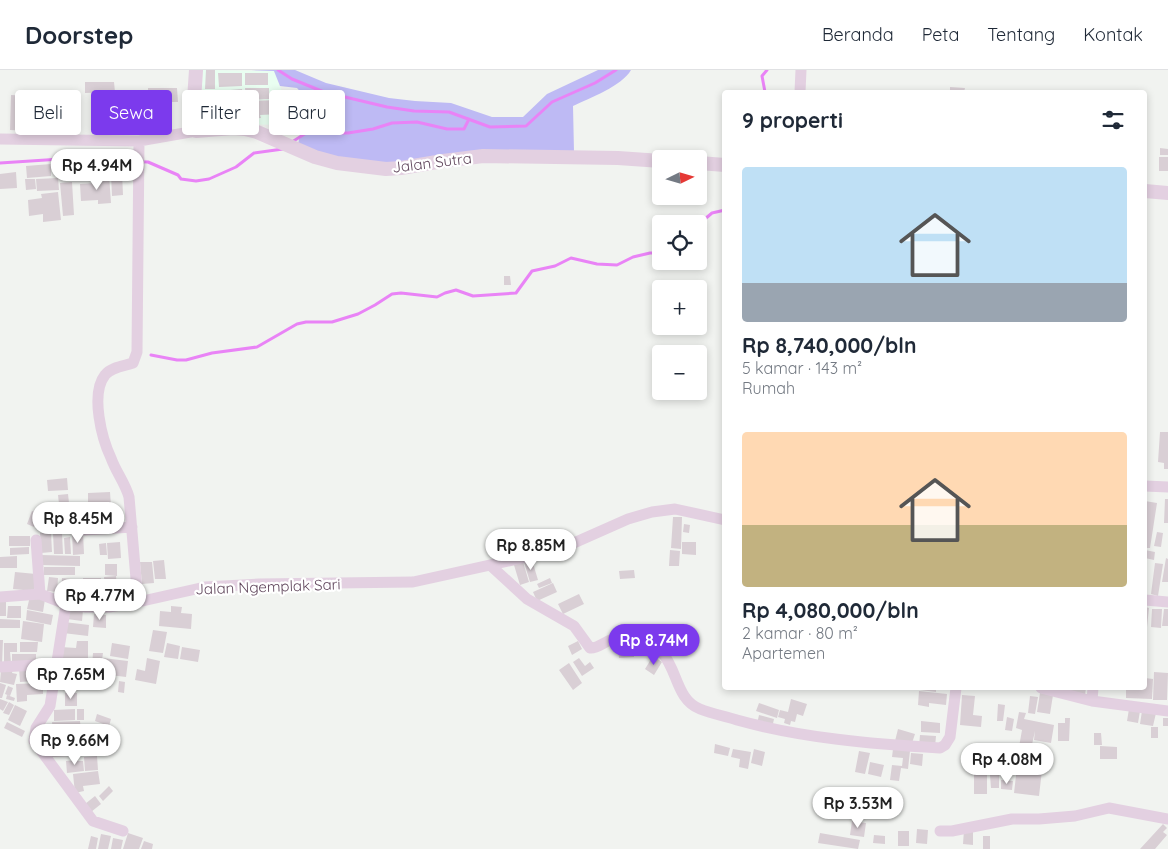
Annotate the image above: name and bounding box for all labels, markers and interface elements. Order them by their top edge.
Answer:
text: Doorstep [25,20,133,50]
text: Beranda [822,23,894,46]
text: Peta [922,23,959,46]
text: Tentang [987,23,1055,46]
text: Kontak [1083,23,1143,46]
chip: Beli [15,90,81,135]
chip: Sewa [91,90,172,135]
chip: Filter [182,90,259,135]
chip: Baru [269,90,345,135]
icon: filters [1099,106,1127,134]
text: 9 properti [742,107,843,133]
pin: Rp 4.94M [45,148,149,191]
street label: Jalan Sutra [391,148,473,177]
north arrow [652,150,708,205]
map controls [652,150,707,400]
text: Rp 4.94M [62,155,132,175]
icon: home [890,200,980,290]
button: locate [652,215,707,270]
button: + [652,280,707,335]
text: Rp 8,740,000/bln [742,332,916,358]
button: − [652,345,707,400]
text: 5 kamar · 143 m² [742,358,862,378]
text: Rumah [742,378,795,398]
icon: home [890,465,980,555]
pin: Rp 8.45M [26,502,130,544]
text: Rp 8.45M [43,508,113,528]
pin: Rp 8.85M [479,528,583,571]
text: Rp 8.85M [496,535,566,555]
street label: Jalan Ngemplak Sari [195,574,341,599]
pin: Rp 4.77M [48,578,152,621]
text: Rp 4.77M [65,585,135,605]
text: Rp 4,080,000/bln [742,597,919,623]
text: 2 kamar · 80 m² [742,623,858,643]
pin: Rp 8.74M [602,624,706,666]
text: Rp 8.74M [620,630,688,650]
text: Apartemen [742,643,825,663]
pin: Rp 7.65M [19,658,123,700]
text: Rp 7.65M [37,664,105,684]
pin: Rp 9.66M [23,724,127,766]
text: Rp 9.66M [41,730,109,750]
pin: Rp 4.08M [955,742,1059,785]
text: Rp 4.08M [972,749,1042,769]
pin: Rp 3.53M [806,786,910,829]
text: Rp 3.53M [823,793,893,813]

